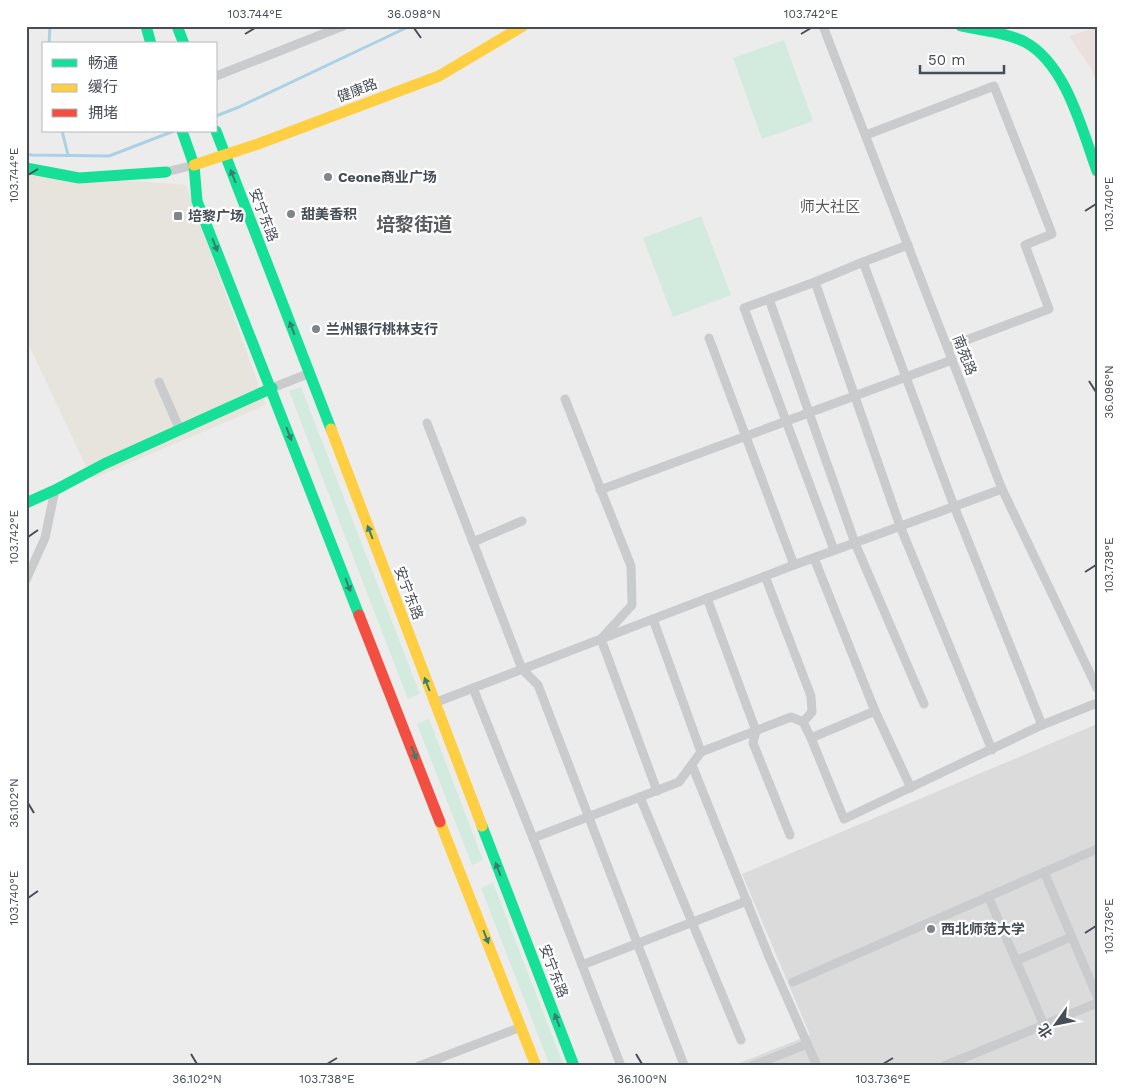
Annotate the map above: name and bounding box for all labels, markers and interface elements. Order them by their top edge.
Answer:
text: 103.744°E [228,7,283,21]
text: 36.098°N [387,7,441,21]
text: 103.742°E [784,7,839,21]
legend [42,42,218,132]
scale bar [920,42,1004,74]
text: 50 m [928,51,965,69]
text: 畅通 [88,54,118,72]
street label: 健康路 [335,75,379,105]
text: 缓行 [88,78,118,96]
text: 拥堵 [88,104,118,122]
text: 103.744°E [7,147,21,202]
one-way arrow [229,169,236,184]
place label: Ceone商业广场 [338,169,437,185]
marker: Ceone商业广场 [322,171,334,183]
text: 103.740°E [1102,176,1116,231]
street label: 安宁东路 [246,186,282,244]
district label: 师大社区 [800,198,860,216]
place label: 甜美香积 [301,206,357,222]
place label: 培黎广场 [188,208,244,224]
marker: 甜美香积 [285,208,297,220]
marker: 培黎广场 [172,210,184,222]
district label: 培黎街道 [376,213,452,236]
one-way arrow [211,238,219,252]
one-way arrow [288,321,296,335]
place label: 兰州银行桃林支行 [326,321,438,337]
marker: 兰州银行桃林支行 [310,323,322,335]
street label: 南苑路 [950,333,980,377]
text: 36.096°N [1102,365,1116,419]
one-way arrow [286,426,293,441]
text: 103.742°E [7,509,21,564]
one-way arrow [366,525,373,540]
text: 103.738°E [1102,537,1116,593]
street label: 安宁东路 [391,564,427,622]
one-way arrow [345,578,353,592]
one-way arrow [423,677,430,692]
one-way arrow [410,746,418,761]
text: 36.102°N [7,778,21,828]
one-way arrow [494,861,502,876]
text: 103.740°E [7,870,21,925]
text: 103.736°E [1102,898,1116,954]
place label: 西北师范大学 [941,921,1025,937]
marker: 西北师范大学 [925,923,937,935]
one-way arrow [482,930,490,944]
street label: 安宁东路 [536,942,572,1000]
north arrow [1030,1000,1080,1050]
one-way arrow [553,1012,561,1027]
text: 北 [1035,1021,1056,1041]
text: 36.102°N [172,1072,222,1086]
text: 103.738°E [299,1072,355,1086]
text: 36.100°N [617,1072,667,1086]
text: 103.736°E [855,1072,911,1086]

